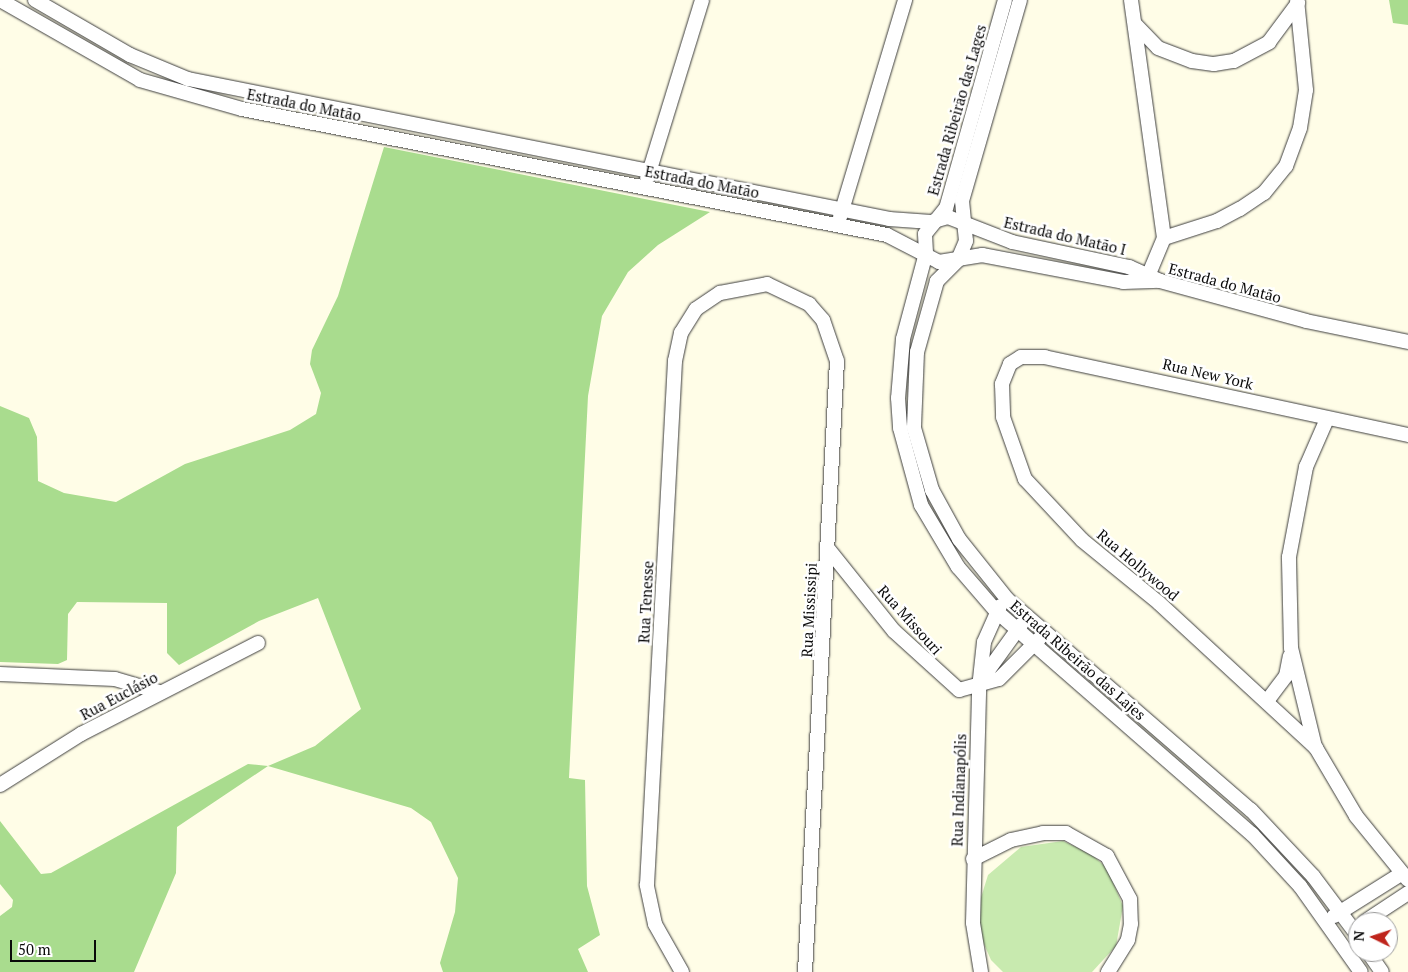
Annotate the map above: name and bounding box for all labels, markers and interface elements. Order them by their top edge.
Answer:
street label: Estrada Ribeirão das Lages [924,22,990,198]
street label: Estrada do Matão [245,85,363,125]
street label: Estrada do Matão [643,162,761,202]
street label: Estrada do Matão I [1002,213,1128,259]
street label: Estrada do Matão [1167,259,1283,307]
street label: Rua New York [1161,355,1255,393]
street label: Rua Hollywood [1093,526,1183,604]
street label: Rua Tenesse [635,560,657,644]
street label: Rua Mississipi [798,562,820,658]
street label: Rua Missouri [874,582,946,658]
street label: Estrada Ribeirão das Lajes [1007,596,1149,724]
street label: Rua Euclásio [77,668,161,724]
street label: Rua Indianapólis [948,733,970,847]
north arrow [1348,912,1398,962]
scale bar [12,930,99,962]
text: N [1349,930,1368,942]
text: 50 m [18,939,51,959]

